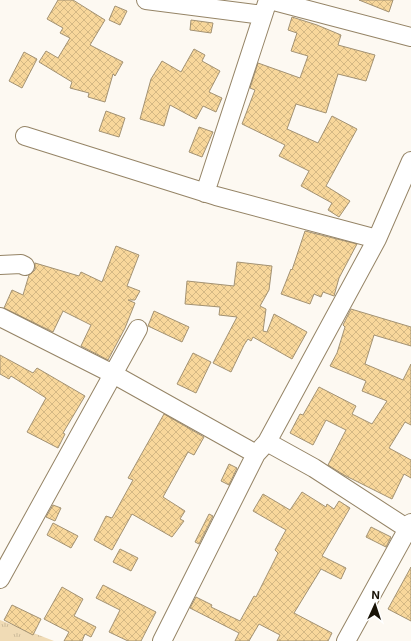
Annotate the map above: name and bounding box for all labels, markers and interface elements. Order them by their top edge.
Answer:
north arrow [355,585,395,625]
text: N [371,588,380,602]

